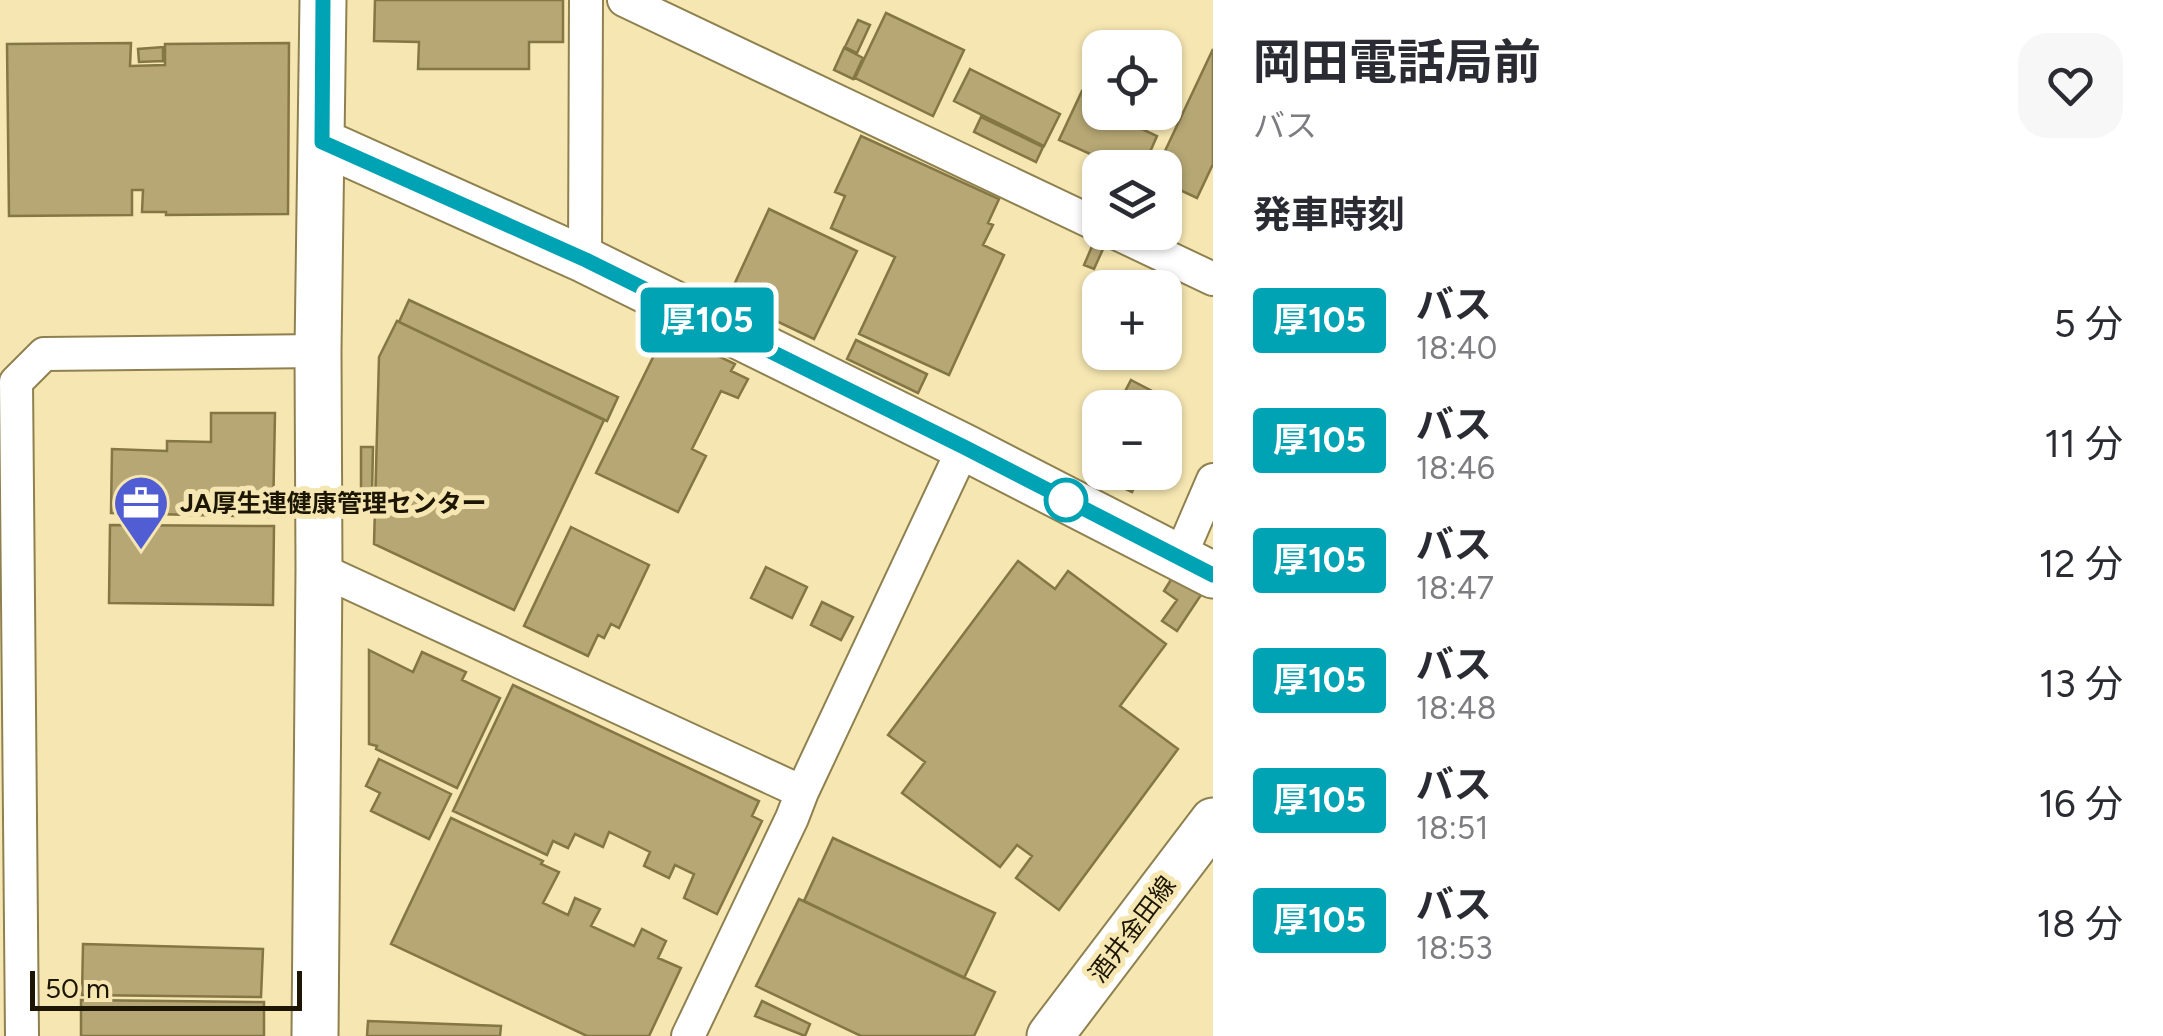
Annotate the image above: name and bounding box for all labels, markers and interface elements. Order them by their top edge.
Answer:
map controls [1082,30,1182,490]
button: locate [1082,30,1182,130]
text: 岡田電話局前 [1253,33,1541,91]
button: heart [2018,33,2123,138]
text: バス [1253,107,1317,145]
button: layers [1082,150,1182,250]
text: 発車時刻 [1253,192,1405,238]
button: + [1082,270,1182,370]
text: バス [1416,282,1492,328]
line badge: 厚105 [637,288,777,352]
text: 厚105 [661,299,753,341]
text: 厚105 [1273,299,1366,341]
text: 5 分 [2054,301,2123,347]
text: 18:40 [1416,329,1497,367]
button: − [1082,390,1182,490]
text: バス [1416,402,1492,448]
text: 厚105 [1273,419,1366,461]
text: 11 分 [2044,421,2123,467]
text: 18:46 [1416,449,1495,487]
office icon: JA厚生連健康管理センター [111,473,171,552]
unlabelled marker [1045,479,1087,521]
place label: JA厚生連健康管理センター [180,488,487,518]
text: バス [1416,522,1492,568]
text: 厚105 [1273,539,1366,581]
text: 12 分 [2039,541,2123,587]
text: 18:47 [1416,569,1494,607]
text: バス [1416,642,1492,688]
text: 厚105 [1273,659,1366,701]
text: 13 分 [2039,661,2123,707]
text: 18:48 [1416,689,1496,727]
text: バス [1416,762,1492,808]
text: 厚105 [1273,779,1366,821]
text: 16 分 [2038,781,2123,827]
text: 18:51 [1416,809,1488,847]
street label: 酒井金田線 [1082,870,1182,988]
text: バス [1416,882,1492,928]
text: 厚105 [1273,899,1366,941]
text: 18 分 [2037,901,2123,947]
text: 18:53 [1416,929,1493,967]
scale bar [30,966,302,1010]
text: 50 m [45,971,110,1005]

